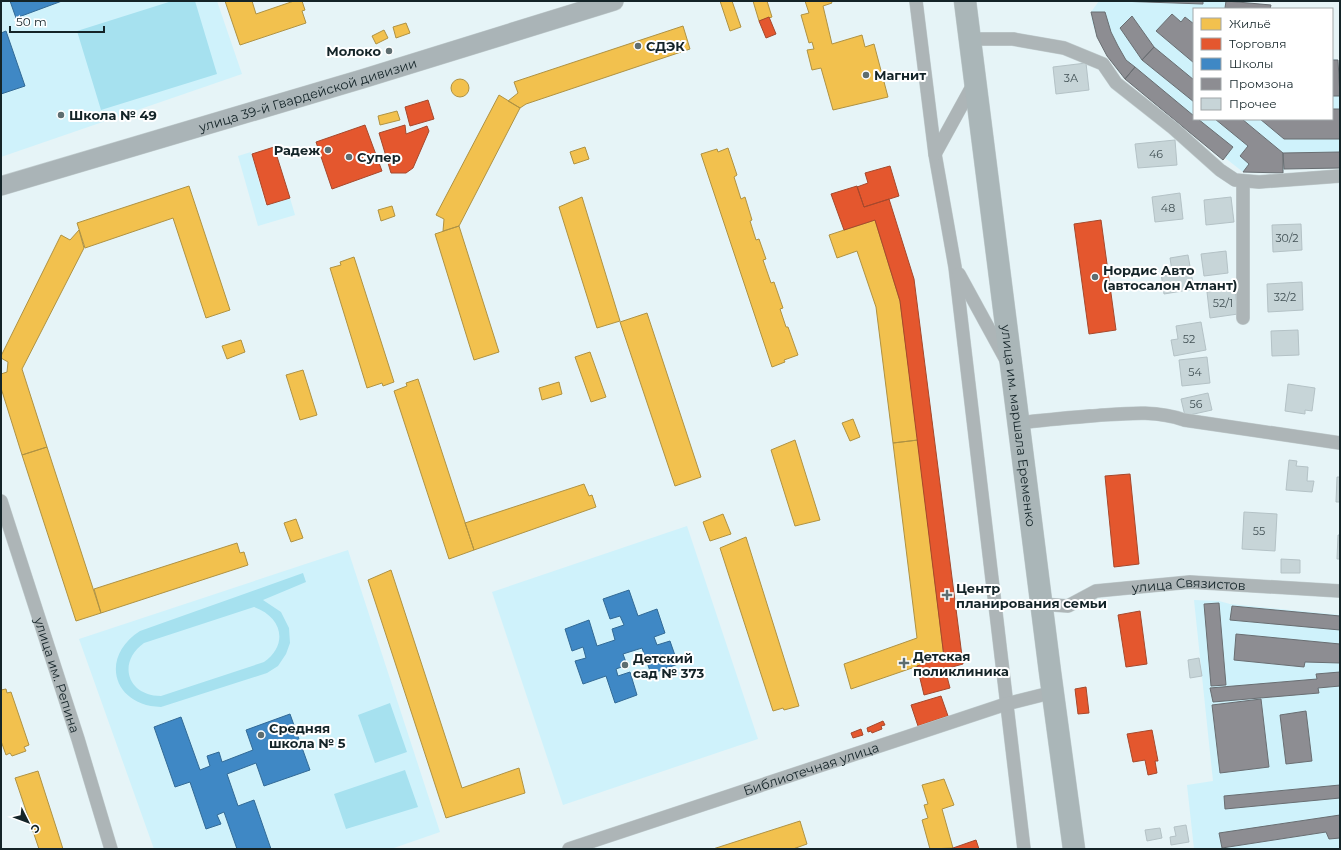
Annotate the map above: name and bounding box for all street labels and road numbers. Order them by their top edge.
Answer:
street label: улица 39-й Гвардейской дивизии [196,55,419,135]
street label: улица им. маршала Еременко [998,323,1040,528]
street label: улица Связистов [1130,574,1246,596]
street label: улица им. Репина [31,614,84,735]
street label: Библиотечная улица [741,739,881,799]

